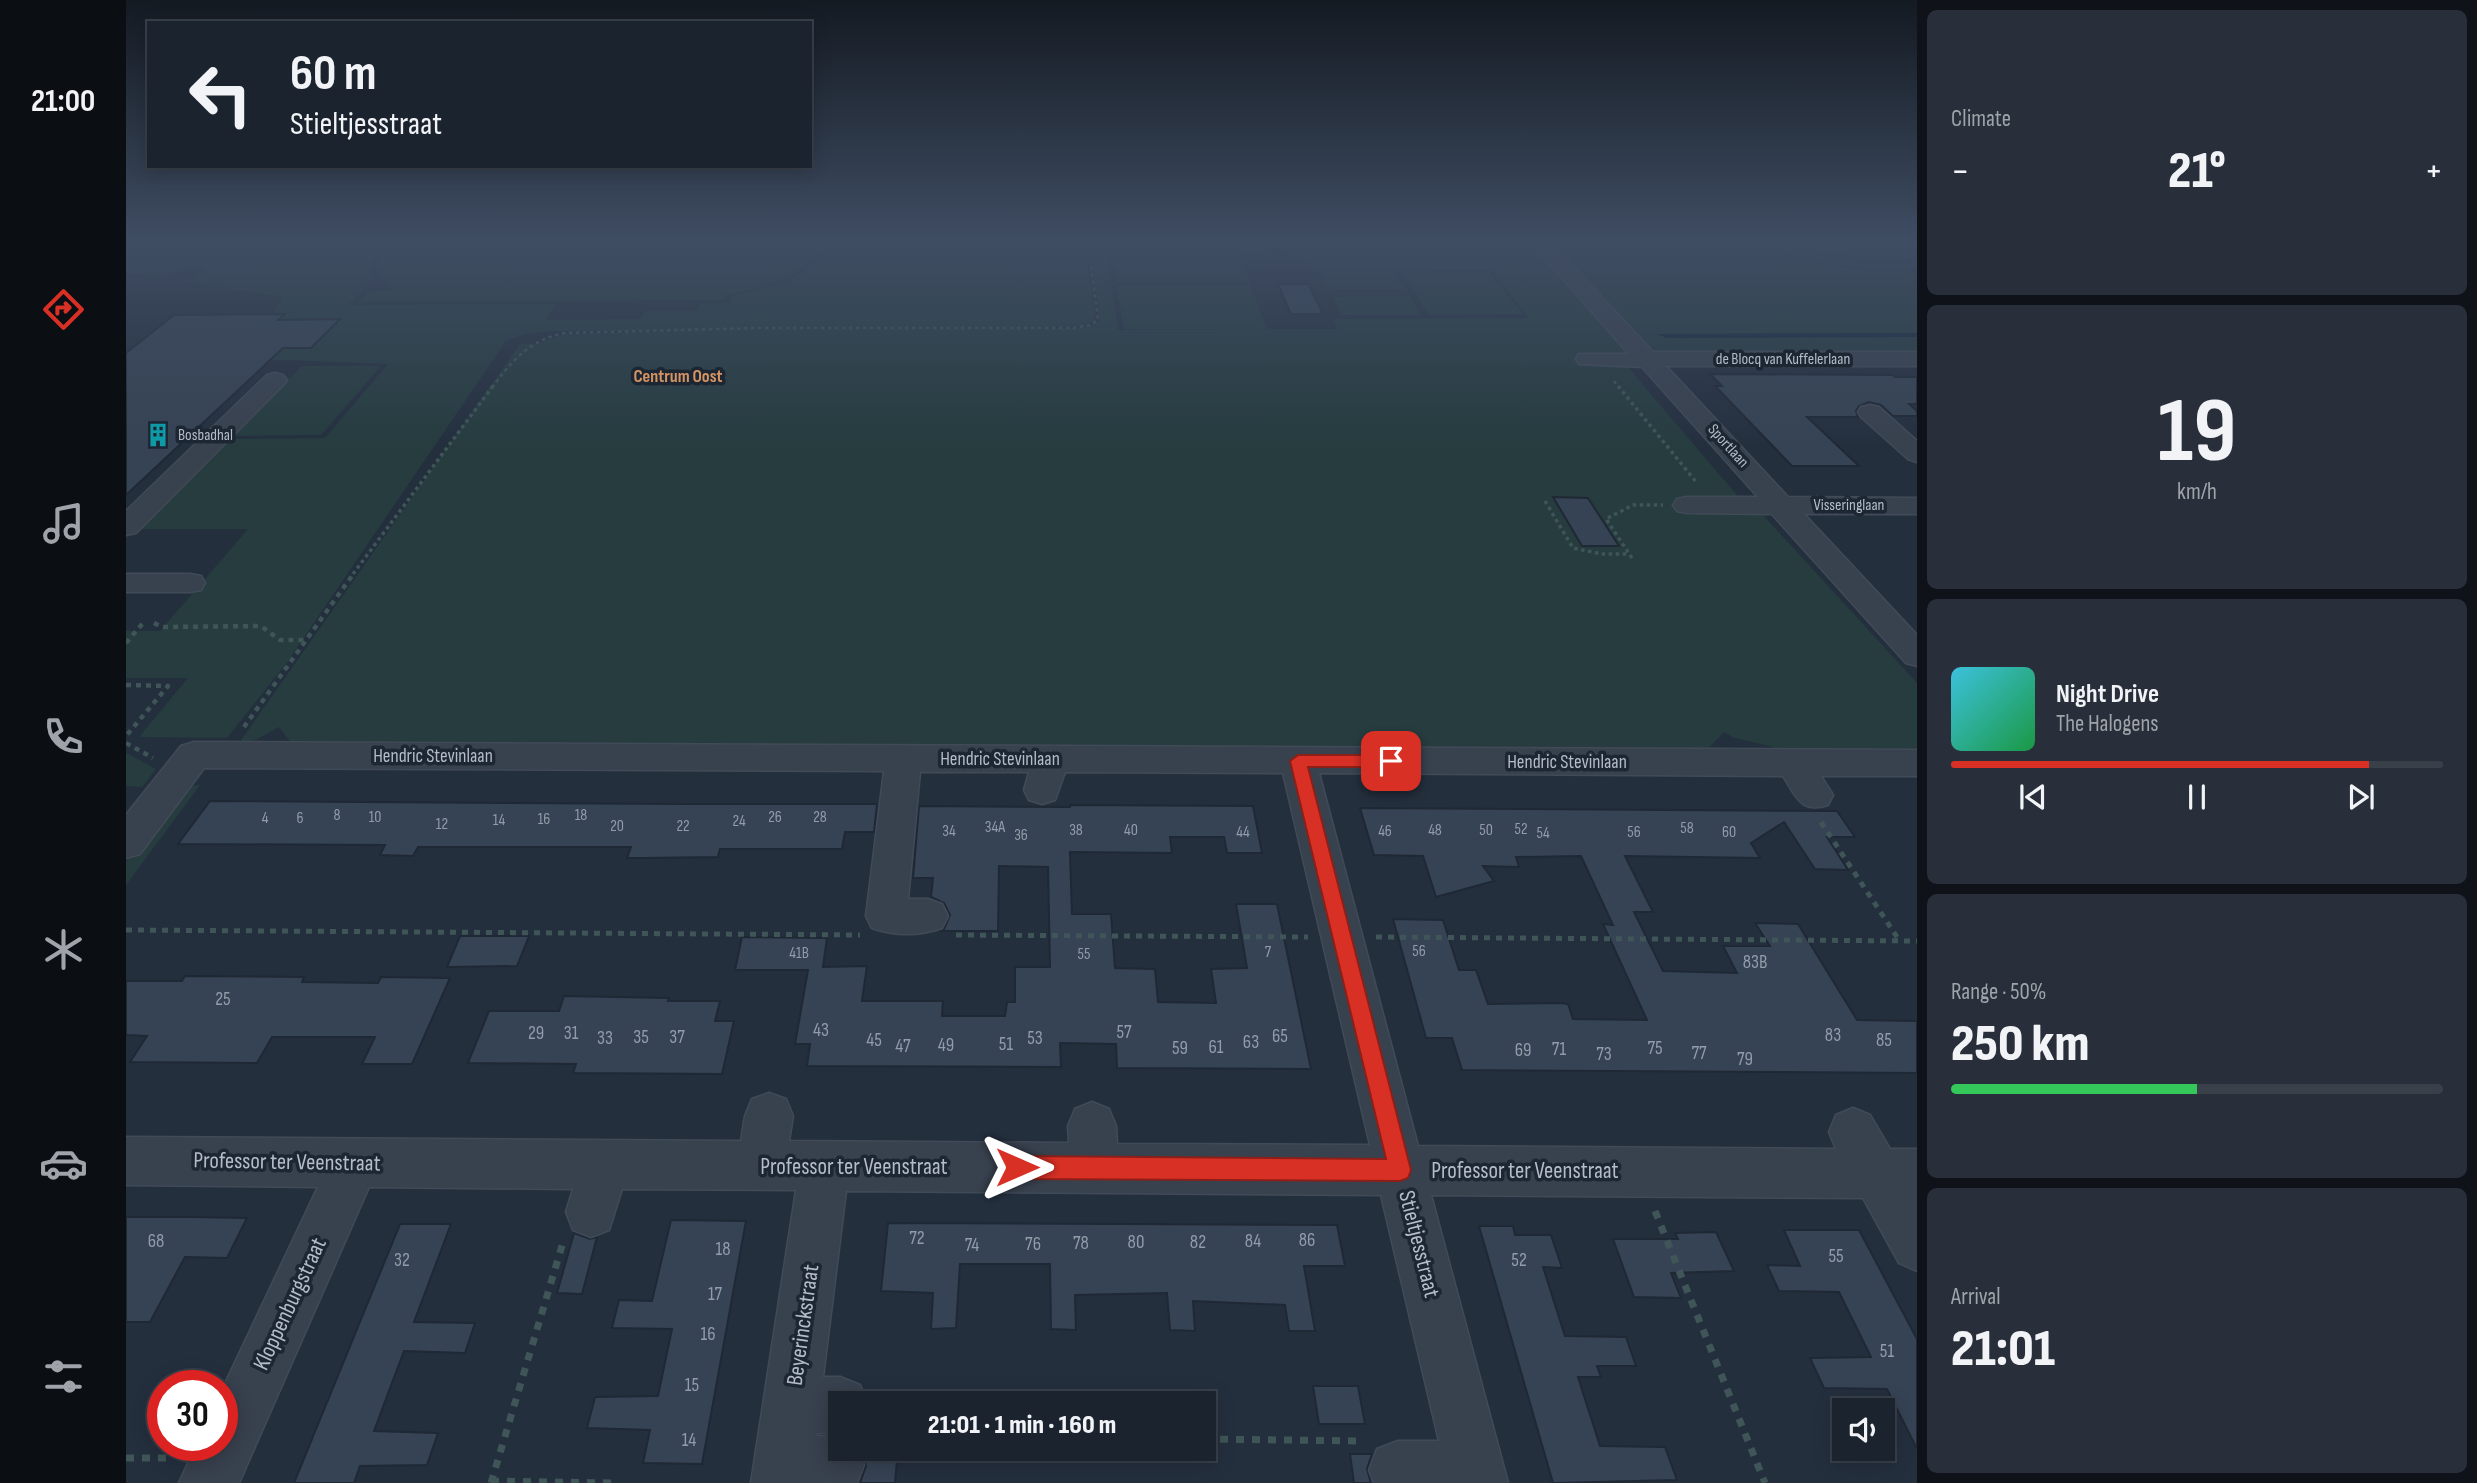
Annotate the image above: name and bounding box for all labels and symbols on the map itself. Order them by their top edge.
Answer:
street label: de Blocq van Kuffelerlaan [1716,350,1850,369]
district label: Centrum Oost [633,366,723,387]
street label: Sportlaan [1704,420,1752,472]
building icon: Bosbadhal [144,421,172,449]
place label: Bosbadhal [178,426,233,445]
street label: Visseringlaan [1814,496,1884,515]
pin [1361,731,1421,791]
street label: Hendric Stevinlaan [373,745,493,768]
street label: Hendric Stevinlaan [940,748,1060,771]
street label: Hendric Stevinlaan [1507,751,1627,774]
house number: 8 [333,806,341,825]
house number: 18 [575,806,587,825]
house number: 10 [369,808,381,827]
house number: 26 [768,808,782,827]
house number: 28 [813,808,827,827]
house number: 4 [262,809,269,828]
house number: 6 [296,809,304,828]
house number: 16 [538,810,550,829]
house number: 14 [493,811,505,830]
house number: 24 [732,812,746,831]
house number: 12 [436,815,448,834]
house number: 20 [610,817,624,836]
house number: 22 [676,817,690,836]
house number: 34A [985,818,1005,837]
house number: 58 [1680,819,1694,838]
house number: 52 [1514,820,1528,839]
house number: 38 [1069,821,1083,840]
house number: 40 [1124,821,1138,840]
house number: 48 [1428,821,1442,840]
house number: 50 [1479,821,1493,840]
house number: 34 [942,822,956,841]
house number: 46 [1378,822,1392,841]
house number: 44 [1236,823,1250,842]
house number: 56 [1627,823,1641,842]
house number: 60 [1722,823,1736,842]
house number: 54 [1536,824,1550,843]
house number: 36 [1014,826,1028,845]
house number: 56 [1412,942,1426,961]
house number: 7 [1265,943,1272,962]
house number: 41B [789,944,809,963]
house number: 55 [1078,945,1090,964]
house number: 83B [1743,951,1767,974]
house number: 25 [215,988,231,1011]
house number: 43 [813,1019,829,1042]
house number: 57 [1116,1021,1132,1044]
house number: 29 [528,1022,544,1045]
house number: 31 [564,1022,579,1045]
house number: 83 [1825,1024,1841,1047]
house number: 65 [1272,1025,1288,1048]
house number: 35 [633,1026,649,1049]
house number: 37 [669,1026,685,1049]
house number: 33 [597,1027,613,1050]
house number: 53 [1027,1027,1043,1050]
house number: 45 [866,1029,882,1052]
house number: 85 [1876,1029,1892,1052]
house number: 63 [1243,1031,1259,1054]
house number: 51 [999,1033,1013,1056]
house number: 49 [938,1034,954,1057]
house number: 47 [895,1035,911,1058]
house number: 61 [1209,1036,1224,1059]
house number: 59 [1172,1037,1188,1060]
house number: 75 [1647,1037,1663,1060]
house number: 71 [1552,1038,1567,1061]
house number: 69 [1515,1039,1531,1062]
house number: 77 [1691,1042,1707,1065]
house number: 73 [1596,1043,1612,1066]
house number: 79 [1737,1048,1753,1071]
position arrow [980,1130,1054,1204]
street label: Professor ter Veenstraat [193,1146,381,1178]
street label: Professor ter Veenstraat [760,1153,948,1181]
street label: Professor ter Veenstraat [1431,1157,1619,1185]
street label: Stieltjesstraat [1392,1188,1446,1300]
house number: 72 [909,1227,925,1250]
house number: 86 [1299,1229,1315,1252]
house number: 68 [148,1230,164,1253]
house number: 84 [1245,1230,1261,1253]
house number: 80 [1128,1231,1144,1254]
house number: 82 [1190,1231,1206,1254]
house number: 78 [1073,1232,1089,1255]
street label: Kloppenburgstraat [247,1233,333,1375]
house number: 76 [1025,1233,1041,1256]
house number: 74 [965,1234,979,1257]
house number: 18 [716,1238,730,1261]
house number: 55 [1828,1245,1844,1268]
house number: 32 [394,1249,410,1272]
house number: 52 [1511,1249,1527,1272]
street label: Beyerinckstraat [781,1263,825,1387]
house number: 17 [708,1283,723,1306]
house number: 16 [701,1323,715,1346]
house number: 51 [1880,1340,1894,1363]
speed limit sign: 30 [147,1370,238,1461]
house number: 15 [685,1374,699,1397]
house number: 14 [682,1429,696,1452]

